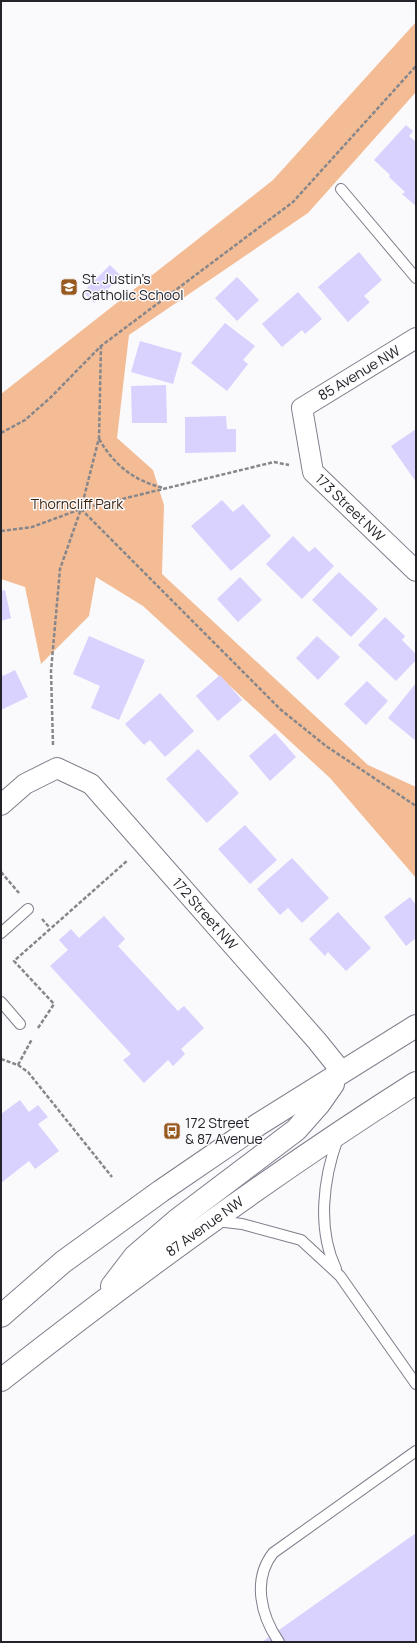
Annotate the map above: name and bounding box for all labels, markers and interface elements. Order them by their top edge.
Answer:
place label: St. Justin’s Catholic School [82,269,184,304]
school or university icon: St. Justin’s Catholic School [59,277,79,297]
street label: 85 Avenue NW [314,341,403,405]
street label: 173 Street NW [311,469,389,545]
park label: Thorncliff Park [31,494,124,513]
street label: 172 Street NW [169,873,242,953]
place label: 172 Street & 87 Avenue [185,1113,263,1148]
bus stop icon: 172 Street & 87 Avenue [162,1121,182,1141]
street label: 87 Avenue NW [162,1192,247,1261]

